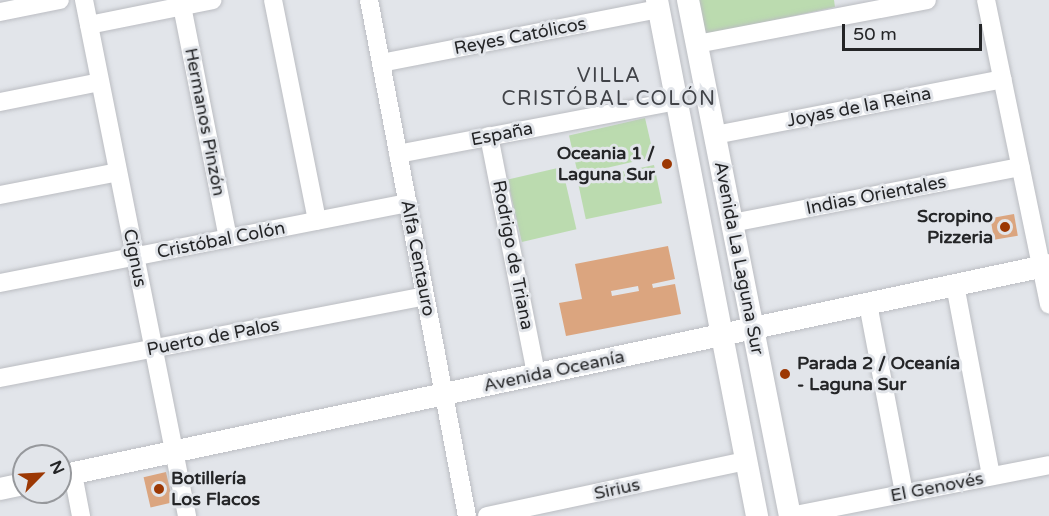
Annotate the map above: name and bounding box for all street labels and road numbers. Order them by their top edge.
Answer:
street label: Reyes Católicos [452,13,588,59]
street label: Hermanos Pinzón [180,46,230,198]
street label: Joyas de la Reina [785,82,933,132]
street label: España [469,117,535,151]
street label: Avenida La Laguna Sur [710,160,768,356]
street label: Indias Orientales [804,171,948,219]
street label: Rodrigo de Triana [488,178,538,332]
street label: Alfa Centauro [396,198,440,318]
street label: Cristóbal Colón [155,217,287,263]
street label: Cignus [119,227,151,289]
street label: Puerto de Palos [145,314,281,360]
street label: Avenida Oceanía [482,346,626,396]
street label: El Genovés [889,467,985,507]
street label: Sirius [592,474,642,504]

